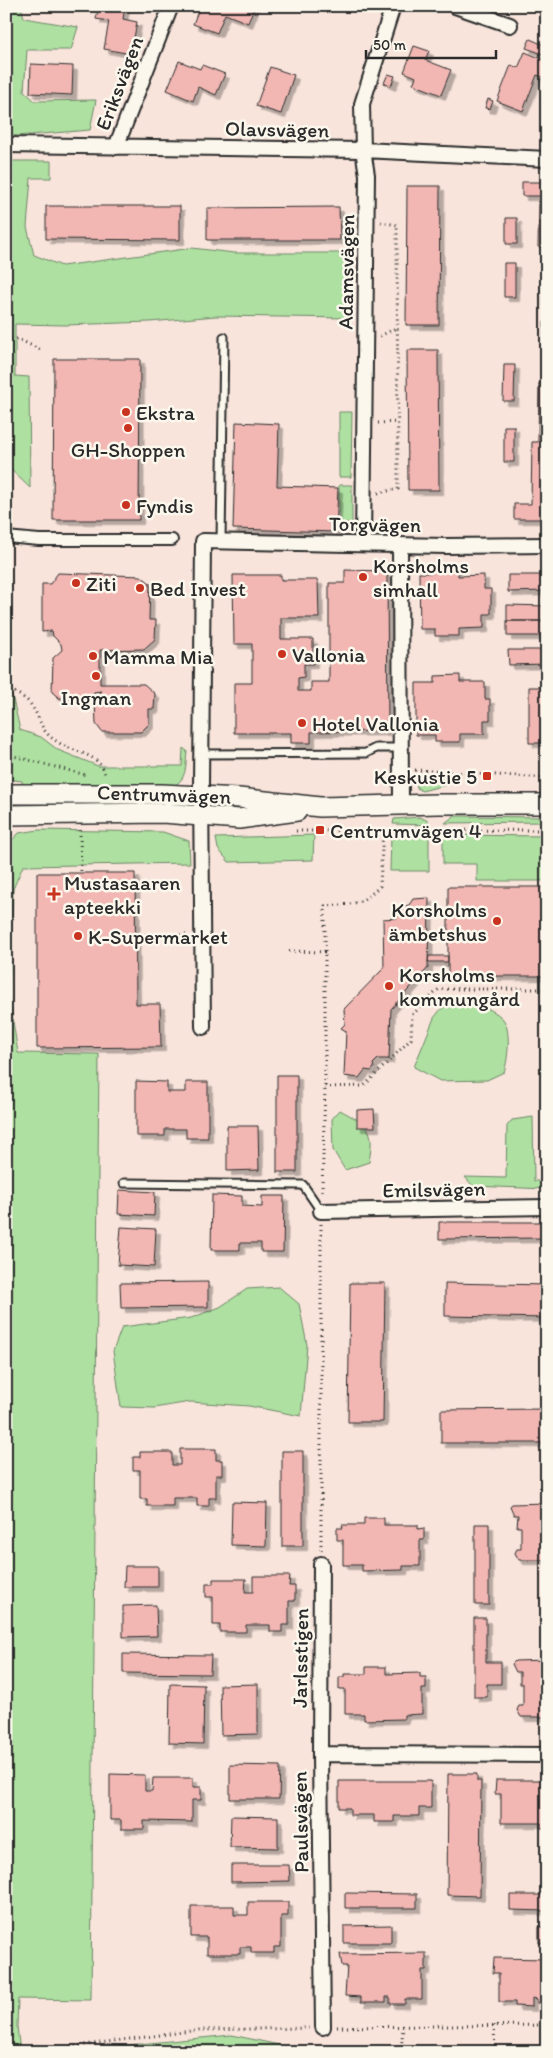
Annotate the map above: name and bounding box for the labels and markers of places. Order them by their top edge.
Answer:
place label: Ekstra [136,400,195,425]
marker: Ekstra [120,406,132,418]
marker: GH-Shoppen [122,422,134,434]
place label: GH-Shoppen [71,437,185,462]
place label: Fyndis [136,493,193,518]
marker: Fyndis [120,499,132,511]
place label: Korsholms simhall [373,553,469,602]
place label: Ziti [86,571,117,596]
marker: Korsholms simhall [357,571,369,583]
place label: Bed Invest [150,576,246,601]
marker: Ziti [70,577,82,589]
marker: Bed Invest [134,582,146,594]
place label: Vallonia [292,642,365,667]
place label: Mamma Mia [103,644,213,669]
marker: Vallonia [276,648,288,660]
marker: Mamma Mia [87,650,99,662]
marker: Ingman [90,670,102,682]
place label: Ingman [61,685,132,710]
place label: Hotel Vallonia [312,711,439,736]
marker: Hotel Vallonia [296,717,308,729]
place label: Keskustie 5 [374,764,477,789]
marker: Keskustie 5 [481,770,493,782]
place label: Centrumvägen 4 [330,818,482,843]
marker: Centrumvägen 4 [314,824,326,836]
place label: Mustasaaren apteekki [64,870,180,919]
marker: Mustasaaren apteekki [48,888,60,900]
place label: Korsholms ämbetshus [389,897,487,946]
marker: Korsholms ämbetshus [491,915,503,927]
place label: K-Supermarket [88,924,228,949]
marker: K-Supermarket [72,930,84,942]
place label: Korsholms kommungård [399,962,520,1011]
marker: Korsholms kommungård [383,980,395,992]

